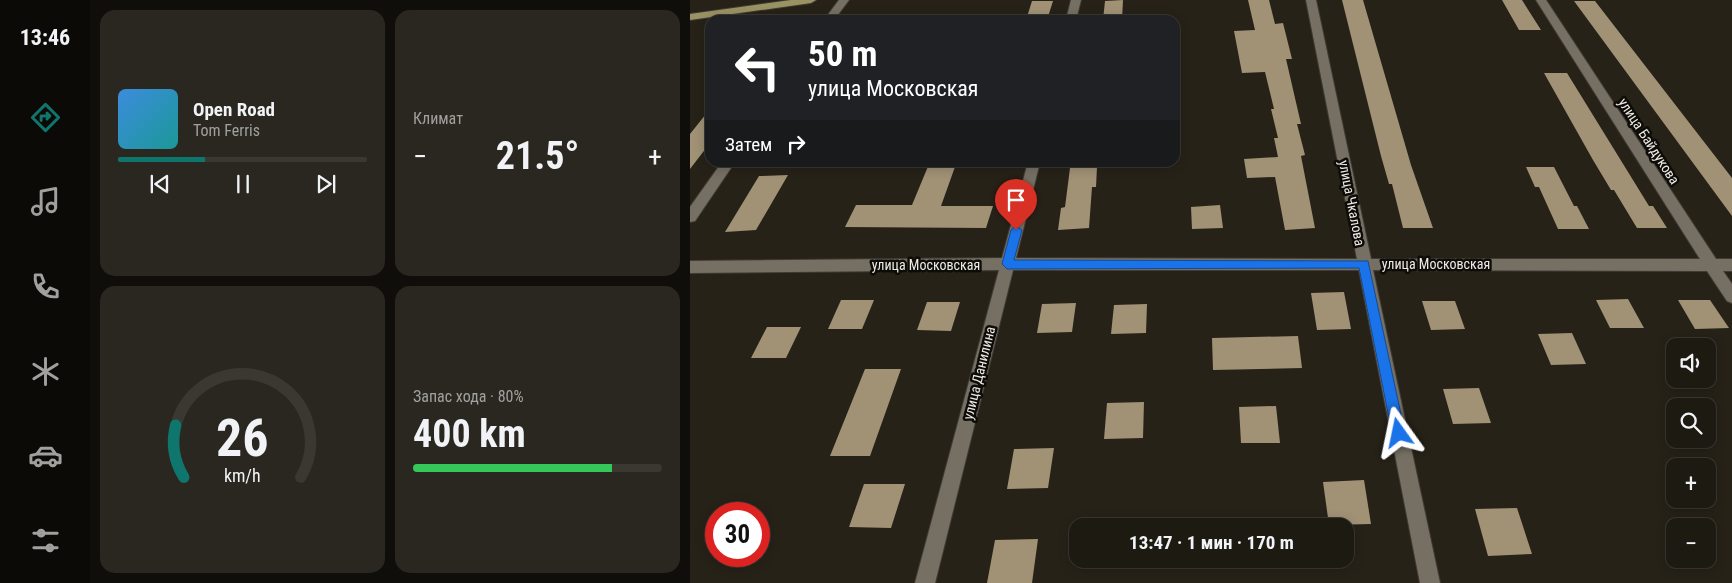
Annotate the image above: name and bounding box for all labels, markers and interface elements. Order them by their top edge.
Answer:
text: 13:46 [20,25,70,50]
text: 50 m [808,34,877,75]
icon: left [725,35,790,100]
text: улица Московская [808,76,978,101]
street label: улица Байдукова [1615,95,1683,187]
text: Open Road [193,98,275,121]
icon: directions [28,100,63,135]
text: Климат [413,109,463,128]
text: Tom Ferris [193,121,260,140]
icon: right [782,130,810,158]
text: Затем [725,133,772,156]
text: 21.5° [496,134,579,178]
text: − [413,140,427,173]
text: + [648,140,662,173]
street label: улица Чкалова [1336,159,1368,247]
icon: previous [146,170,174,198]
icon: pause [229,170,257,198]
icon: next [312,170,340,198]
pin [995,179,1037,230]
icon: music [28,184,63,219]
icon: arrive [1002,186,1030,214]
street label: улица Московская [1382,256,1490,272]
street label: улица Московская [872,257,980,273]
icon: phone [28,269,63,304]
street label: улица Данилина [960,325,998,421]
map controls [1666,338,1716,568]
button: sound [1666,338,1716,388]
icon: climate [28,354,63,389]
text: Запас хода · 80% [413,387,524,406]
button: search [1666,398,1716,448]
position arrow [1372,406,1424,458]
text: 26 [216,408,269,469]
text: 400 km [413,412,526,456]
icon: car [28,438,63,473]
button: + [1666,458,1716,508]
text: km/h [224,465,261,486]
speed limit sign: 30 [705,502,770,567]
button: − [1666,518,1716,568]
icon: filters [28,523,63,558]
text: 13:47 · 1 мин · 170 m [1129,531,1294,554]

